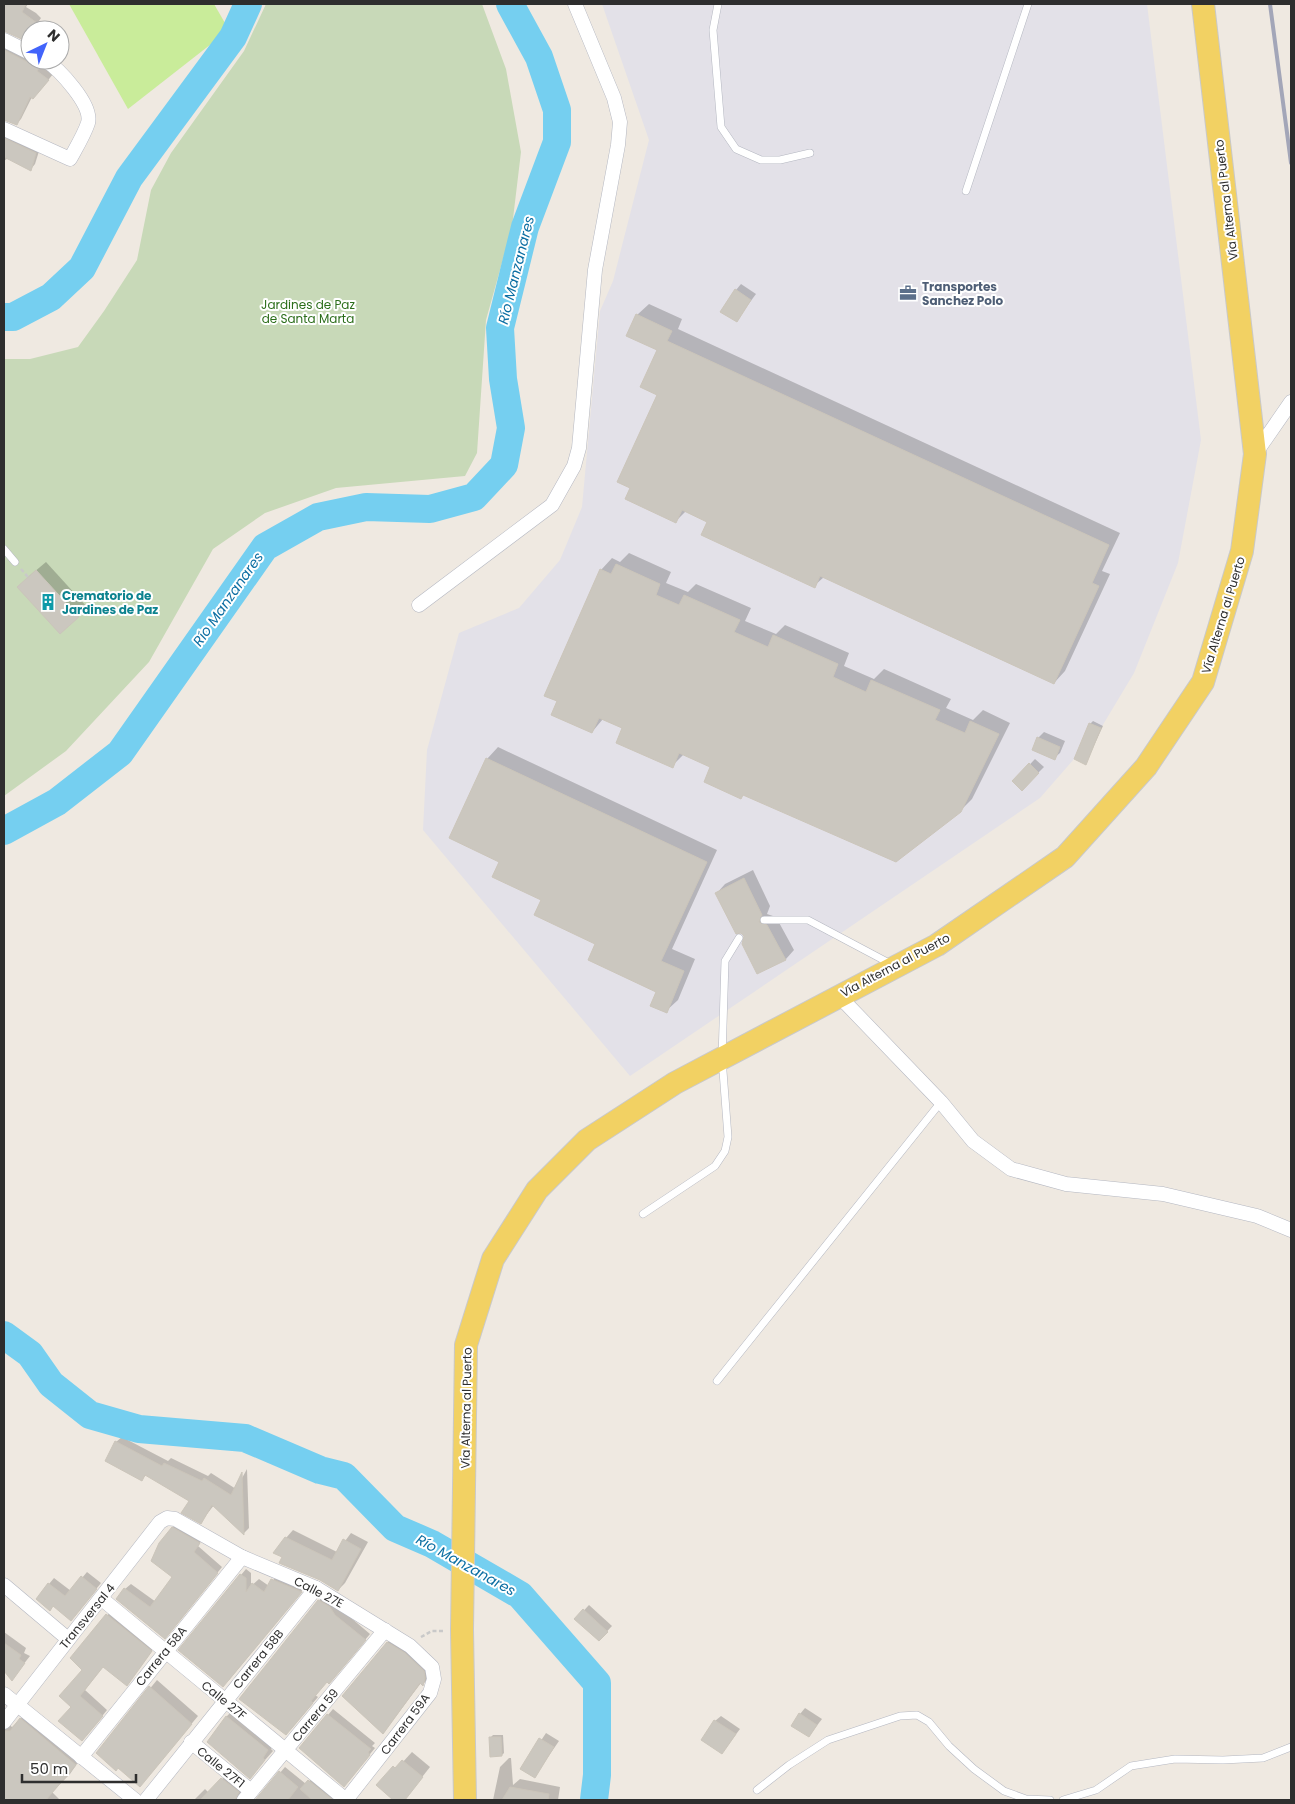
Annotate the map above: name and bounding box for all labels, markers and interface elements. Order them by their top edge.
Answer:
north arrow [20,20,70,70]
text: N [43,25,65,46]
street label: Vía Alterna al Puerto [1210,138,1242,261]
water label: Río Manzanares [493,214,539,326]
place label: Transportes Sanchez Polo [922,278,1004,309]
office icon: Transportes Sanchez Polo [898,283,918,303]
park label: Jardines de Paz de Santa Marta [261,296,355,327]
water label: Río Manzanares [188,548,268,650]
street label: Vía Alterna al Puerto [1197,554,1249,676]
place label: Crematorio de Jardines de Paz [62,587,158,618]
building icon: Crematorio de Jardines de Paz [38,592,58,612]
street label: Vía Alterna al Puerto [837,929,953,1001]
street label: Vía Alterna al Puerto [456,1347,476,1469]
water label: Río Manzanares [413,1529,519,1601]
street label: Calle 27E [291,1572,347,1612]
street label: Transversal 4 [55,1579,119,1652]
street label: Carrera 58A [131,1622,191,1690]
street label: Carrera 58B [229,1626,287,1692]
street label: Calle 27F [198,1677,250,1723]
street label: Carrera 59 [288,1685,342,1745]
street label: Carrera 59A [376,1690,434,1758]
street label: Calle 27F1 [193,1742,249,1792]
scale bar [22,1752,136,1784]
text: 50 m [30,1758,68,1779]

